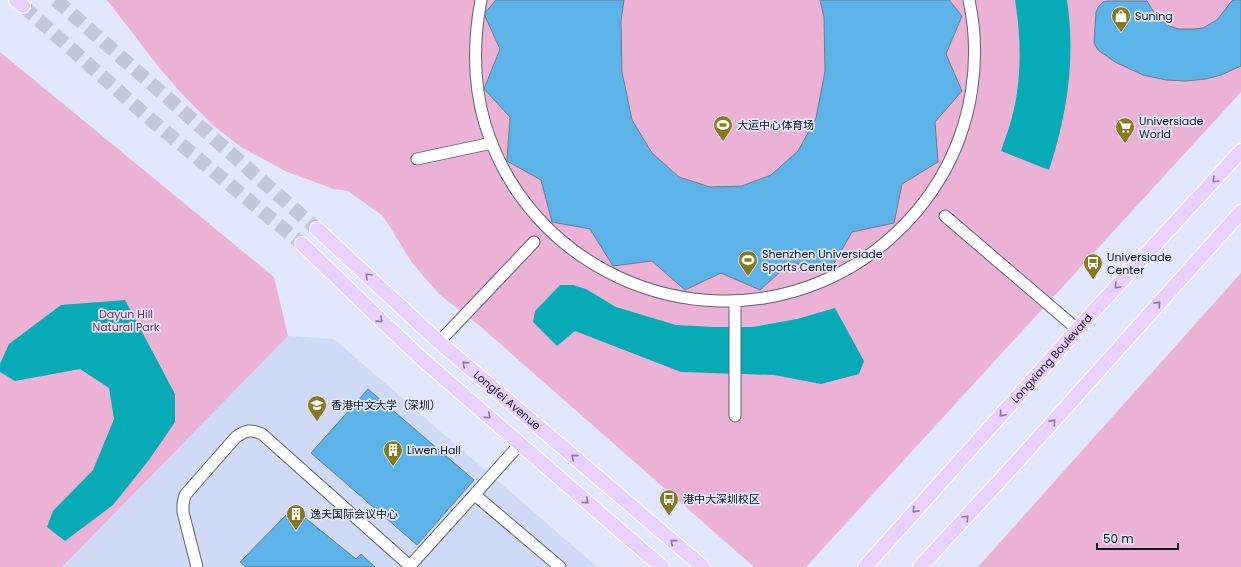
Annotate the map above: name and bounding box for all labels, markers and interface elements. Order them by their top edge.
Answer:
shop icon: Suning [1110,5,1132,33]
place label: Suning [1135,8,1173,24]
place label: Universiade World [1139,113,1204,142]
sports icon: 大运中心体育场 [712,114,734,142]
supermarket icon: Universiade World [1114,116,1136,144]
place label: 大运中心体育场 [737,117,814,133]
one-way arrow [1212,175,1219,183]
place label: Shenzhen Universiade Sports Center [762,246,883,275]
sports icon: Shenzhen Universiade Sports Center [737,249,759,277]
place label: Universiade Center [1107,249,1172,278]
bus stop icon: Universiade Center [1082,252,1104,280]
one-way arrow [365,274,373,281]
one-way arrow [1114,281,1121,289]
one-way arrow [1154,301,1161,309]
park label: Dayun Hill Natural Park [93,306,160,335]
street label: Longxiang Boulevard [1007,310,1096,406]
one-way arrow [375,315,383,323]
one-way arrow [462,361,469,368]
street label: Longfei Avenue [470,367,544,434]
school or university icon: 香港中文大学（深圳） [306,394,328,422]
place label: 香港中文大学（深圳） [331,397,441,413]
one-way arrow [999,409,1006,416]
one-way arrow [483,411,490,418]
one-way arrow [1048,419,1055,426]
building icon: Liwen Hall [382,439,404,467]
place label: Liwen Hall [407,442,461,458]
one-way arrow [571,455,579,462]
bus stop icon: 港中大深圳校区 [658,488,680,516]
place label: 港中大深圳校区 [683,491,760,507]
one-way arrow [581,496,589,504]
building icon: 逸夫国际会议中心 [285,503,307,531]
place label: 逸夫国际会议中心 [310,506,398,522]
one-way arrow [913,506,920,513]
one-way arrow [961,515,968,523]
scale bar [1097,525,1178,551]
text: 50 m [1103,530,1134,547]
one-way arrow [670,539,678,546]

